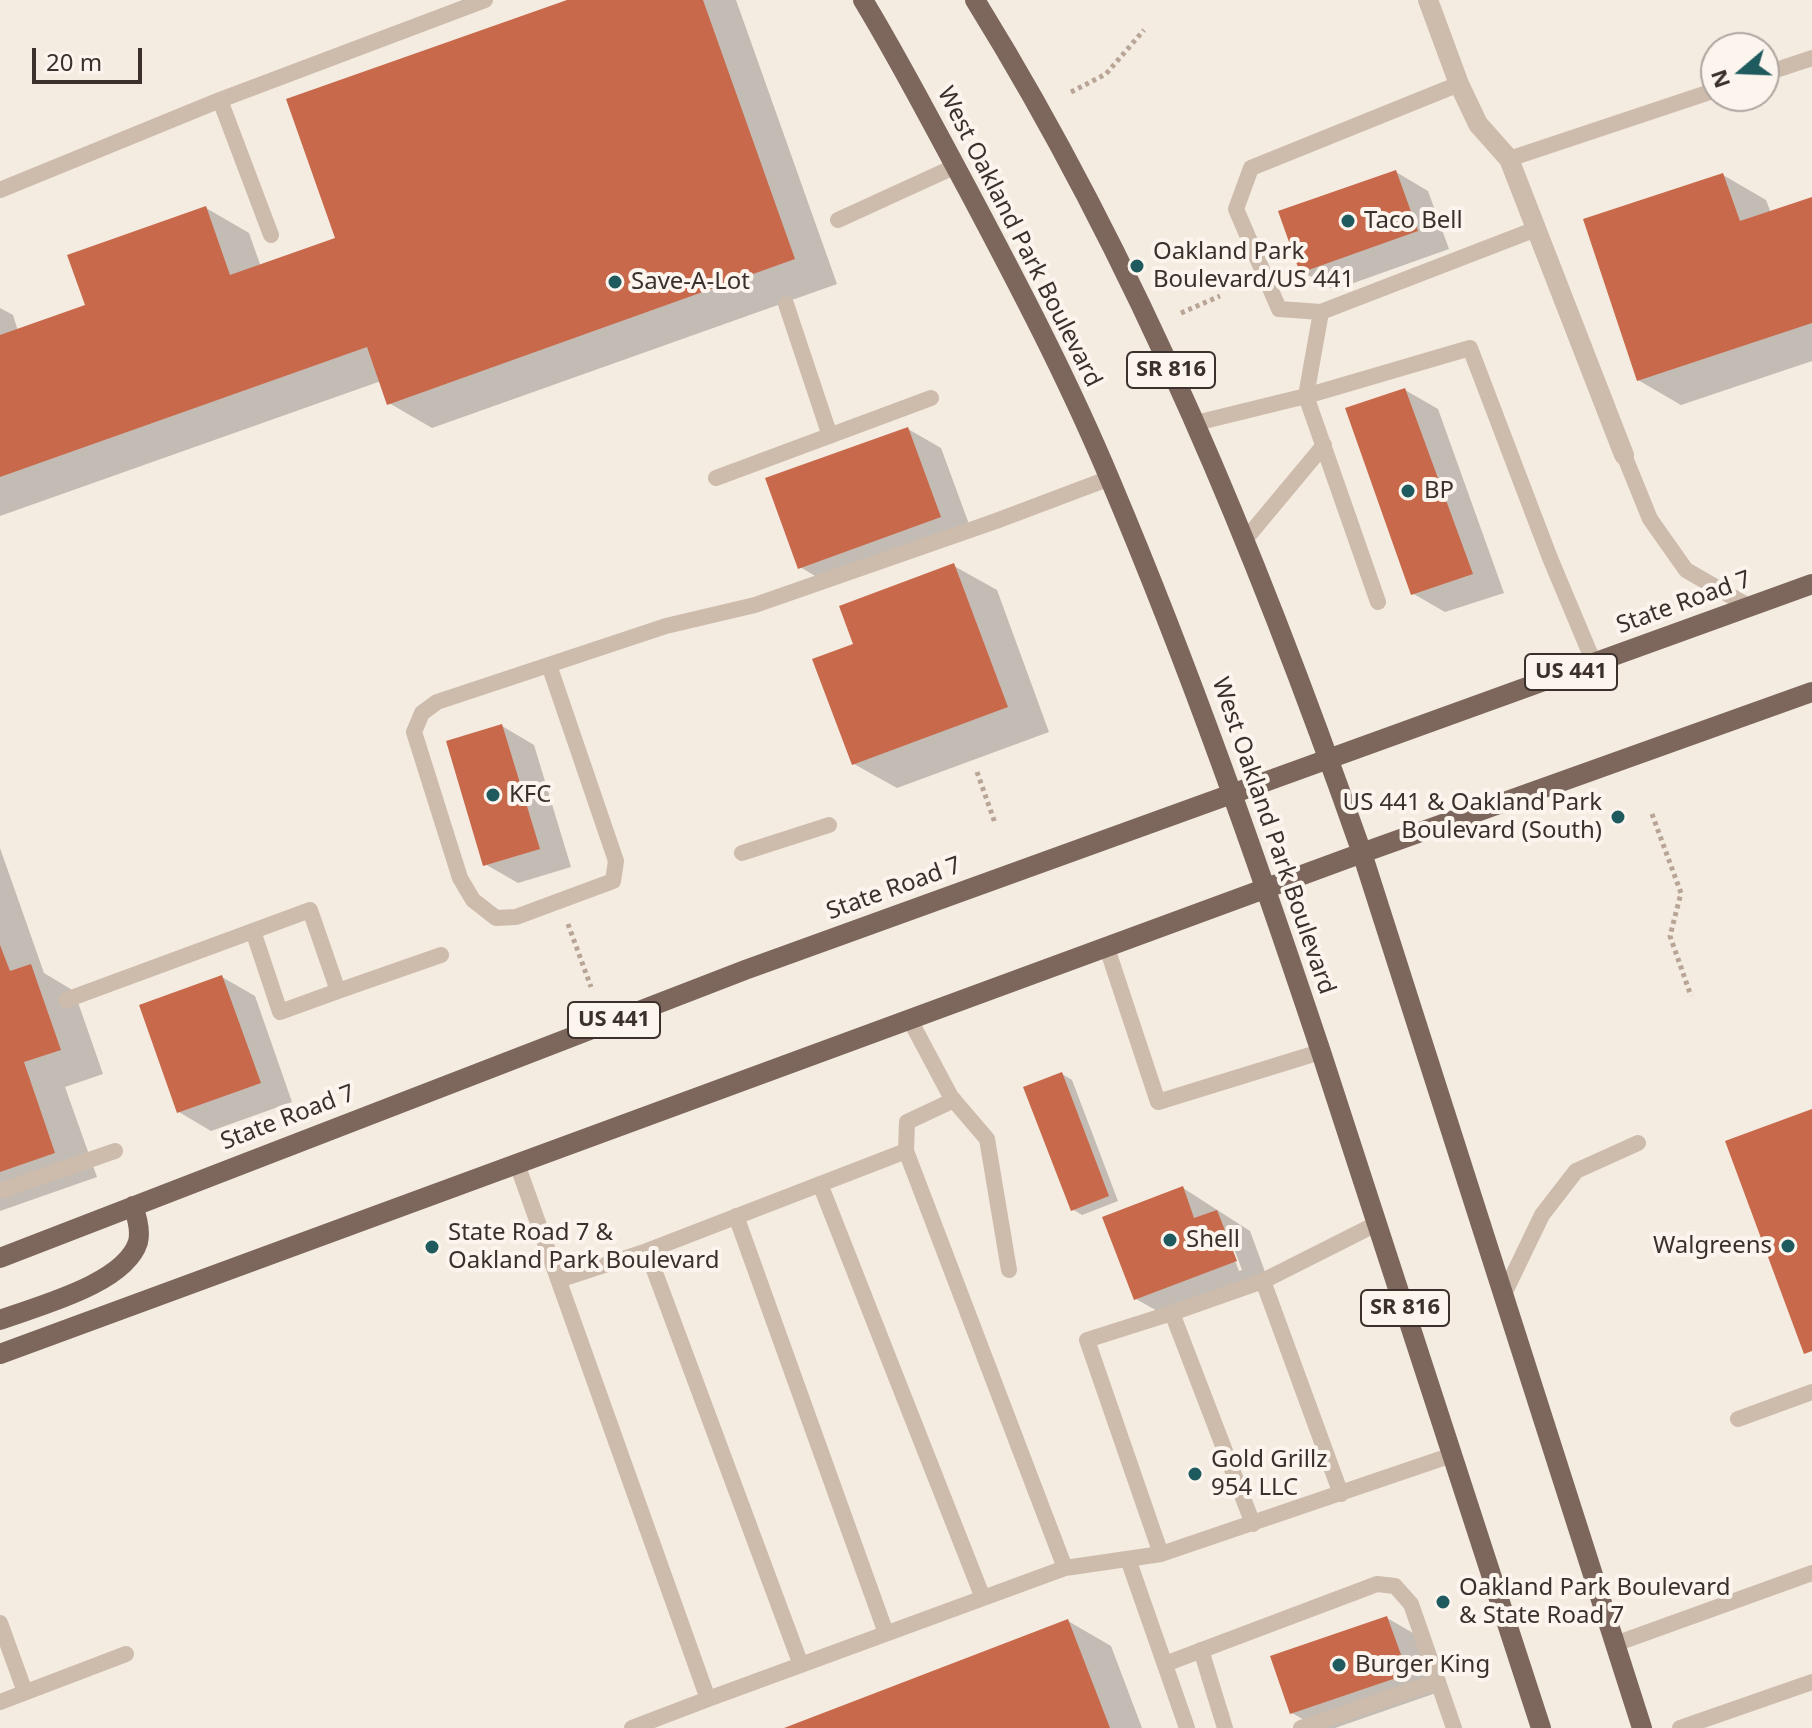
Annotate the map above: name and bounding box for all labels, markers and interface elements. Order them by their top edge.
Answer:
scale bar [36,32,146,82]
north arrow [1700,32,1780,112]
text: 20 m [46,45,102,78]
text: N [1702,66,1736,93]
street label: West Oakland Park Boulevard [931,82,1107,392]
place label: Taco Bell [1364,207,1463,235]
marker: Taco Bell [1339,212,1357,230]
place label: Oakland Park Boulevard/US 441 [1153,238,1354,294]
marker: Oakland Park Boulevard/US 441 [1128,257,1146,275]
place label: Save-A-Lot [631,268,750,296]
marker: Save-A-Lot [606,273,624,291]
road number: SR 816 [1127,352,1215,388]
place label: BP [1424,477,1454,505]
marker: BP [1399,482,1417,500]
street label: State Road 7 [1613,565,1755,641]
road number: US 441 [1525,654,1617,690]
street label: West Oakland Park Boulevard [1205,674,1341,998]
place label: KFC [509,781,551,809]
marker: KFC [484,786,502,804]
place label: US 441 & Oakland Park Boulevard (South) [1343,789,1602,845]
marker: US 441 & Oakland Park Boulevard (South) [1609,808,1627,826]
street label: State Road 7 [823,851,965,927]
road number: US 441 [568,1002,660,1038]
street label: State Road 7 [217,1079,359,1157]
place label: State Road 7 & Oakland Park Boulevard [448,1219,720,1275]
place label: Shell [1186,1226,1240,1254]
marker: Shell [1161,1231,1179,1249]
place label: Walgreens [1653,1232,1772,1260]
marker: Walgreens [1779,1237,1797,1255]
marker: State Road 7 & Oakland Park Boulevard [423,1238,441,1256]
road number: SR 816 [1361,1290,1449,1326]
place label: Gold Grillz 954 LLC [1211,1446,1327,1502]
marker: Gold Grillz 954 LLC [1186,1465,1204,1483]
place label: Oakland Park Boulevard & State Road 7 [1459,1574,1731,1630]
marker: Oakland Park Boulevard & State Road 7 [1434,1593,1452,1611]
place label: Burger King [1355,1651,1490,1679]
marker: Burger King [1330,1656,1348,1674]

